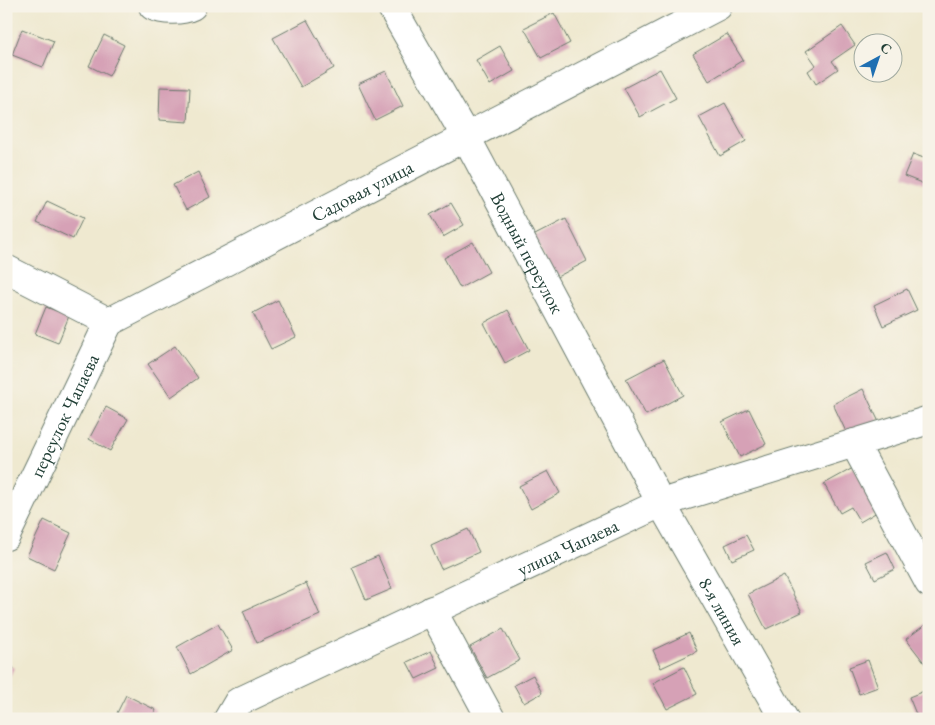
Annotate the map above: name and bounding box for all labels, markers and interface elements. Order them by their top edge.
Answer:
north arrow [852,32,902,82]
text: С [877,38,896,58]
street label: Садовая улица [307,154,418,228]
street label: Водный переулок [485,188,570,318]
street label: переулок Чапаева [24,349,105,481]
street label: улица Чапаева [513,513,623,582]
street label: 8-я линия [693,573,752,650]

